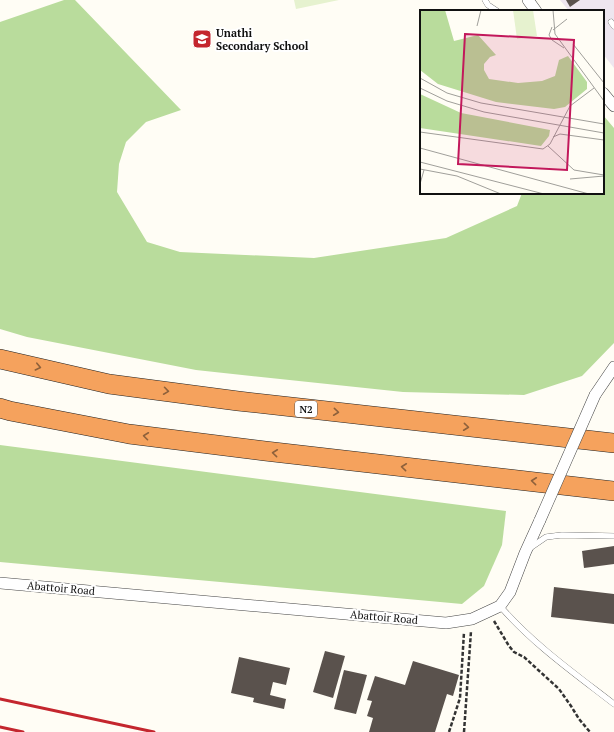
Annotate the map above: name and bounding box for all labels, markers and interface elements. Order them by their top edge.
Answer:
inset map [420,10,604,194]
place label: Unathi Secondary School [216,26,309,53]
school or university icon: Unathi Secondary School [191,28,213,50]
one-way arrow [35,363,41,371]
one-way arrow [163,386,169,395]
road number: N2 [295,401,317,417]
one-way arrow [333,407,339,416]
one-way arrow [463,422,469,431]
one-way arrow [143,432,149,441]
one-way arrow [272,448,278,457]
one-way arrow [401,463,407,472]
one-way arrow [530,477,537,486]
street label: Abattoir Road [26,578,96,598]
street label: Abattoir Road [349,607,419,627]

